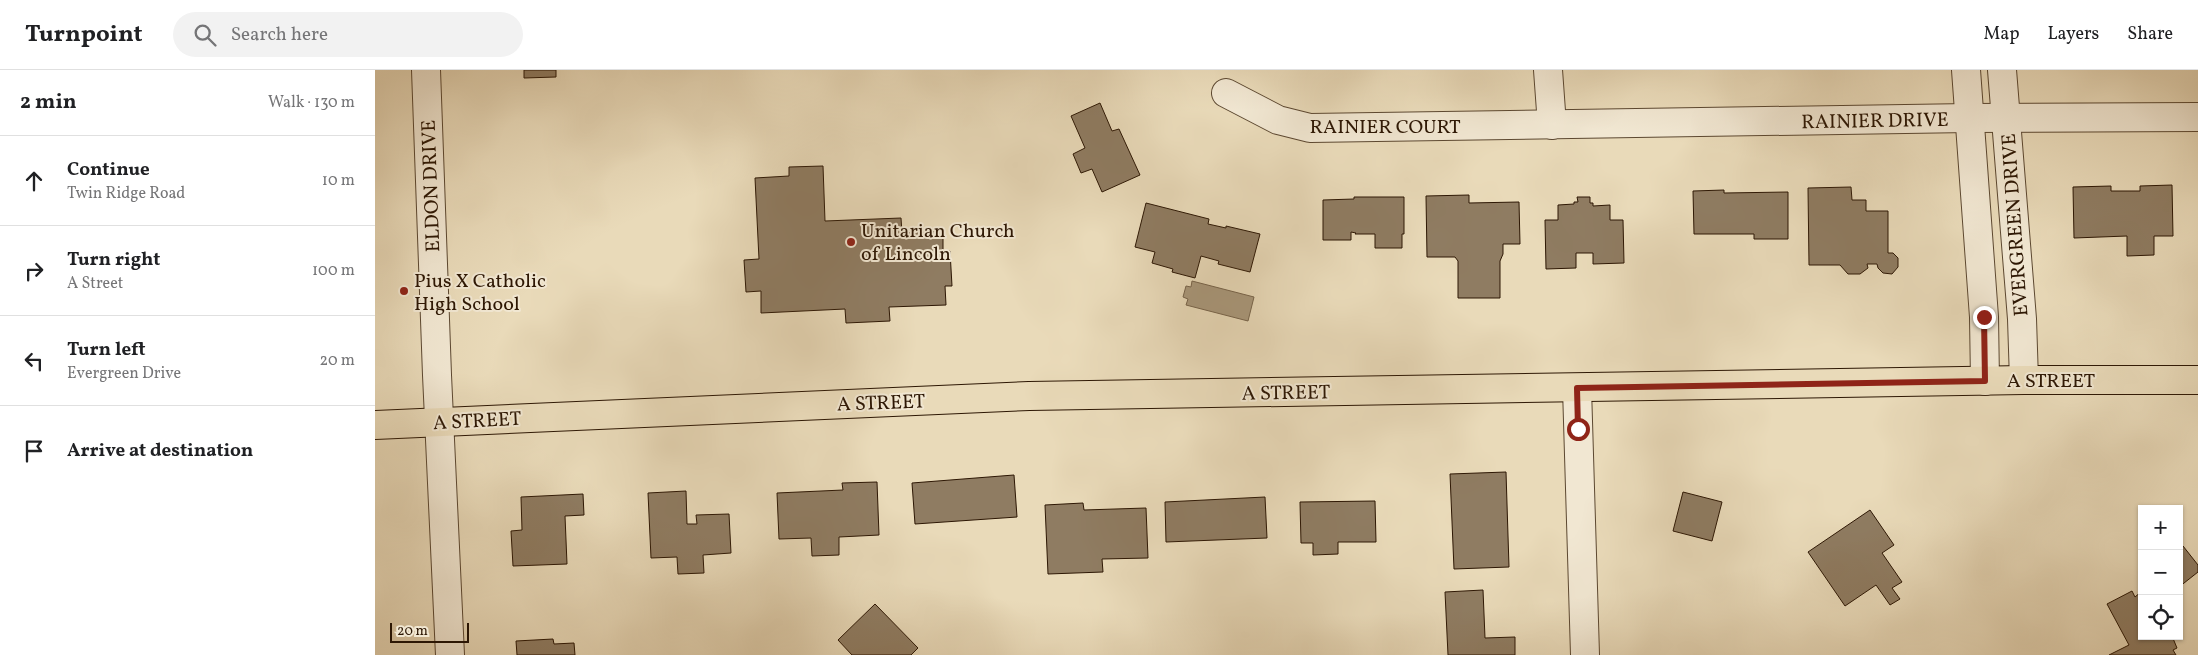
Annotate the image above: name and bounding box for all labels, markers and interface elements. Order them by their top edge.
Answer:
search box [173,12,523,57]
text: Turnpoint [25,18,143,52]
icon: search [191,21,219,49]
text: Search here [231,22,328,48]
text: Map [1983,22,2019,47]
text: Layers [2047,22,2099,47]
text: Share [2127,22,2173,47]
text: 2 min [20,88,77,117]
text: Walk · 130 m [268,92,355,114]
street label: RAINIER DRIVE [1801,107,1949,137]
street label: RAINIER COURT [1309,114,1461,142]
street label: ELDON DRIVE [416,119,448,253]
street label: EVERGREEN DRIVE [1996,132,2036,317]
text: Continue [67,157,150,183]
icon: ahead [20,167,48,195]
text: 10 m [322,170,355,192]
text: Twin Ridge Road [67,183,185,205]
place label: Unitarian Church of Lincoln [861,218,1015,269]
marker: Unitarian Church of Lincoln [845,236,857,248]
text: Turn right [67,247,160,273]
icon: right [20,257,48,285]
text: 100 m [312,260,355,282]
place label: Pius X Catholic High School [414,268,546,319]
text: A Street [67,273,123,295]
marker: Pius X Catholic High School [398,285,410,297]
route end [1973,306,1996,329]
text: Turn left [67,337,146,363]
icon: left [20,347,48,375]
text: 20 m [320,350,355,372]
text: Evergreen Drive [67,363,181,385]
street label: A STREET [2007,368,2096,396]
street label: A STREET [1242,379,1331,409]
street label: A STREET [836,388,926,420]
street label: A STREET [432,406,522,438]
route start [1567,418,1590,441]
icon: arrive [20,437,48,465]
text: Arrive at destination [67,438,253,464]
map controls [2138,505,2183,640]
button: + [2138,505,2183,550]
button: − [2138,550,2183,595]
button: locate [2138,595,2183,640]
scale bar [390,620,469,643]
text: 20 m [397,622,428,641]

